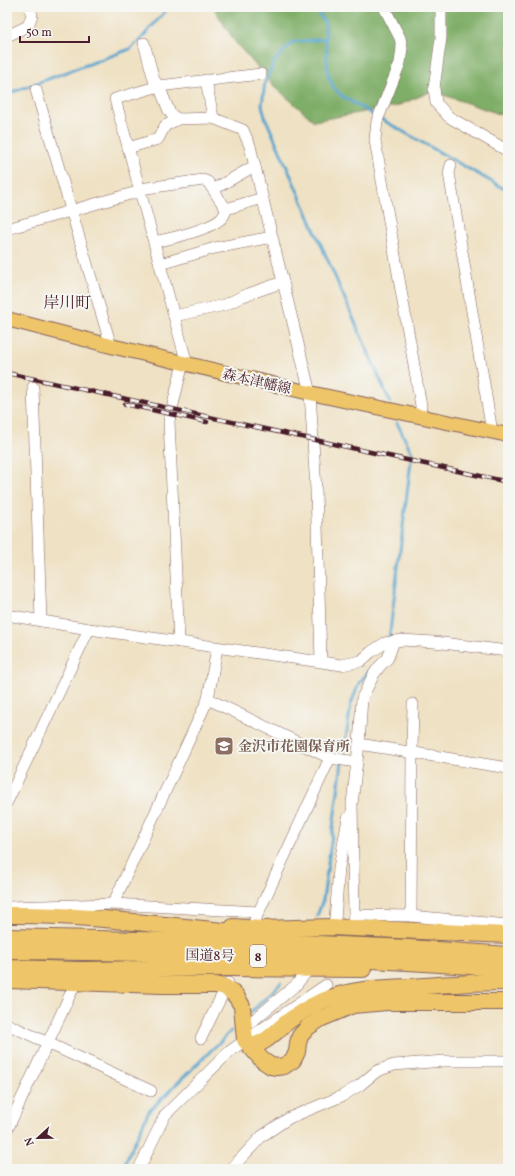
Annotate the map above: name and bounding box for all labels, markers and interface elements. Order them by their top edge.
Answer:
scale bar [20,18,89,44]
text: 50 m [26,25,52,41]
district label: 岸川町 [43,293,91,315]
street label: 森本津幡線 [220,365,293,400]
school or university icon: 金沢市花園保育所 [213,735,235,757]
place label: 金沢市花園保育所 [238,738,350,757]
road number: 8 [250,945,266,967]
street label: 国道8号 [185,947,235,966]
north arrow [18,1118,58,1158]
text: N [22,1135,39,1148]

